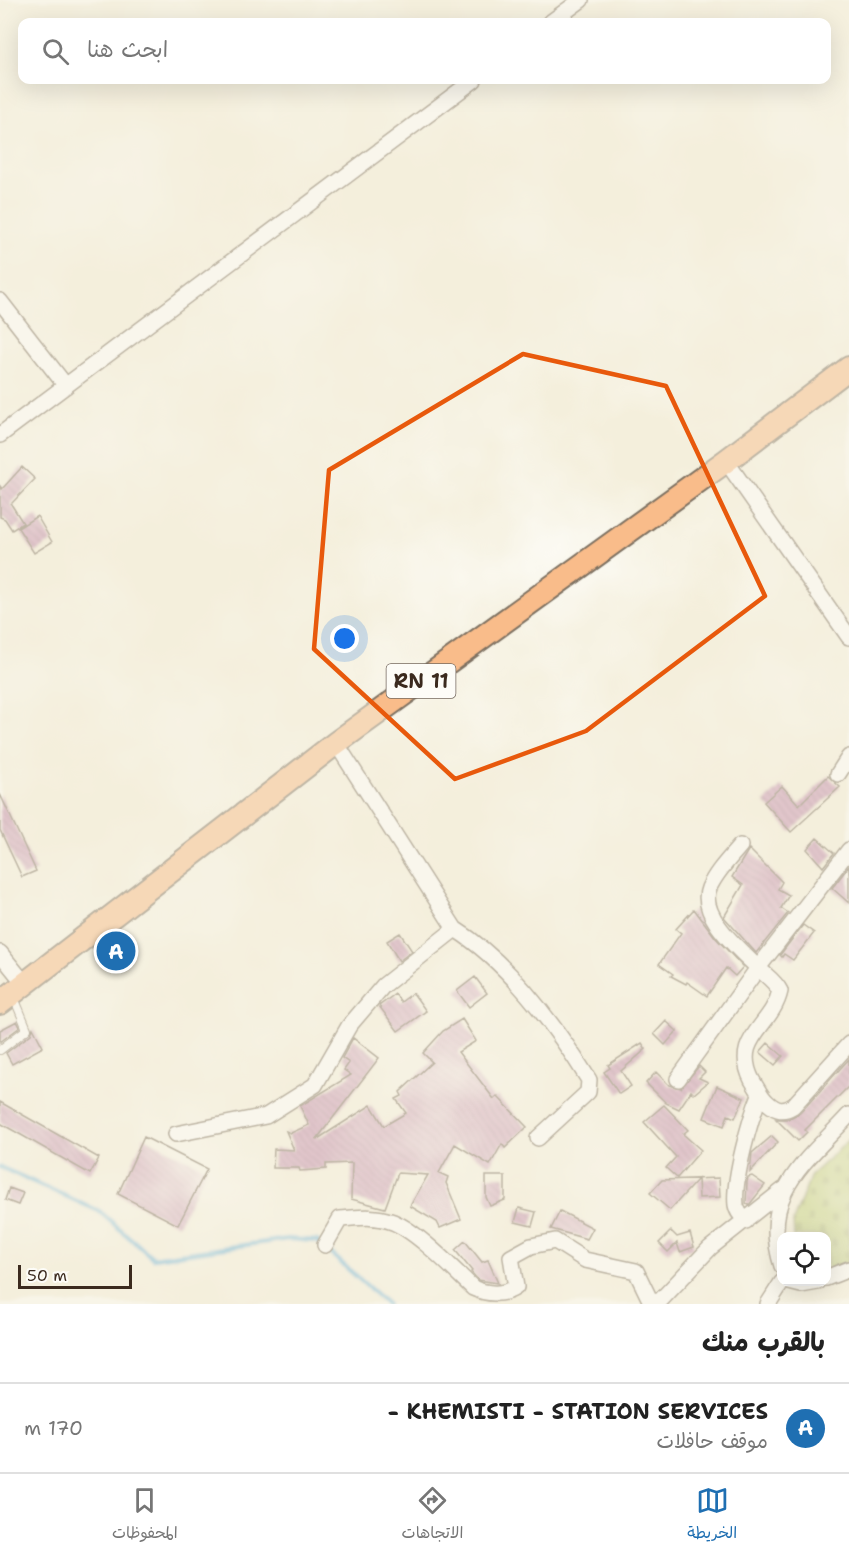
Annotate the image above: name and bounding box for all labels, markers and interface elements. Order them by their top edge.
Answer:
search box [18,18,831,84]
icon: search [39,35,72,68]
text: ابحث هنا [87,35,168,64]
your location [330,624,359,653]
road number: RN 11 [386,664,456,698]
pin: A [96,928,136,974]
map controls [777,1232,831,1286]
button: locate [777,1232,831,1286]
scale bar [18,1262,132,1290]
text: 50 m [27,1265,67,1286]
text: بالقرب منك [702,1324,825,1359]
text: KHEMISTI - STATION SERVICES - [388,1397,768,1426]
text: 170 m [24,1415,83,1441]
text: A [798,1415,813,1441]
text: موقف حافلات [656,1428,768,1454]
tab: المحفوظات [112,1484,178,1547]
tab: الاتجاهات [402,1484,463,1547]
tab: الخريطة [687,1484,737,1547]

